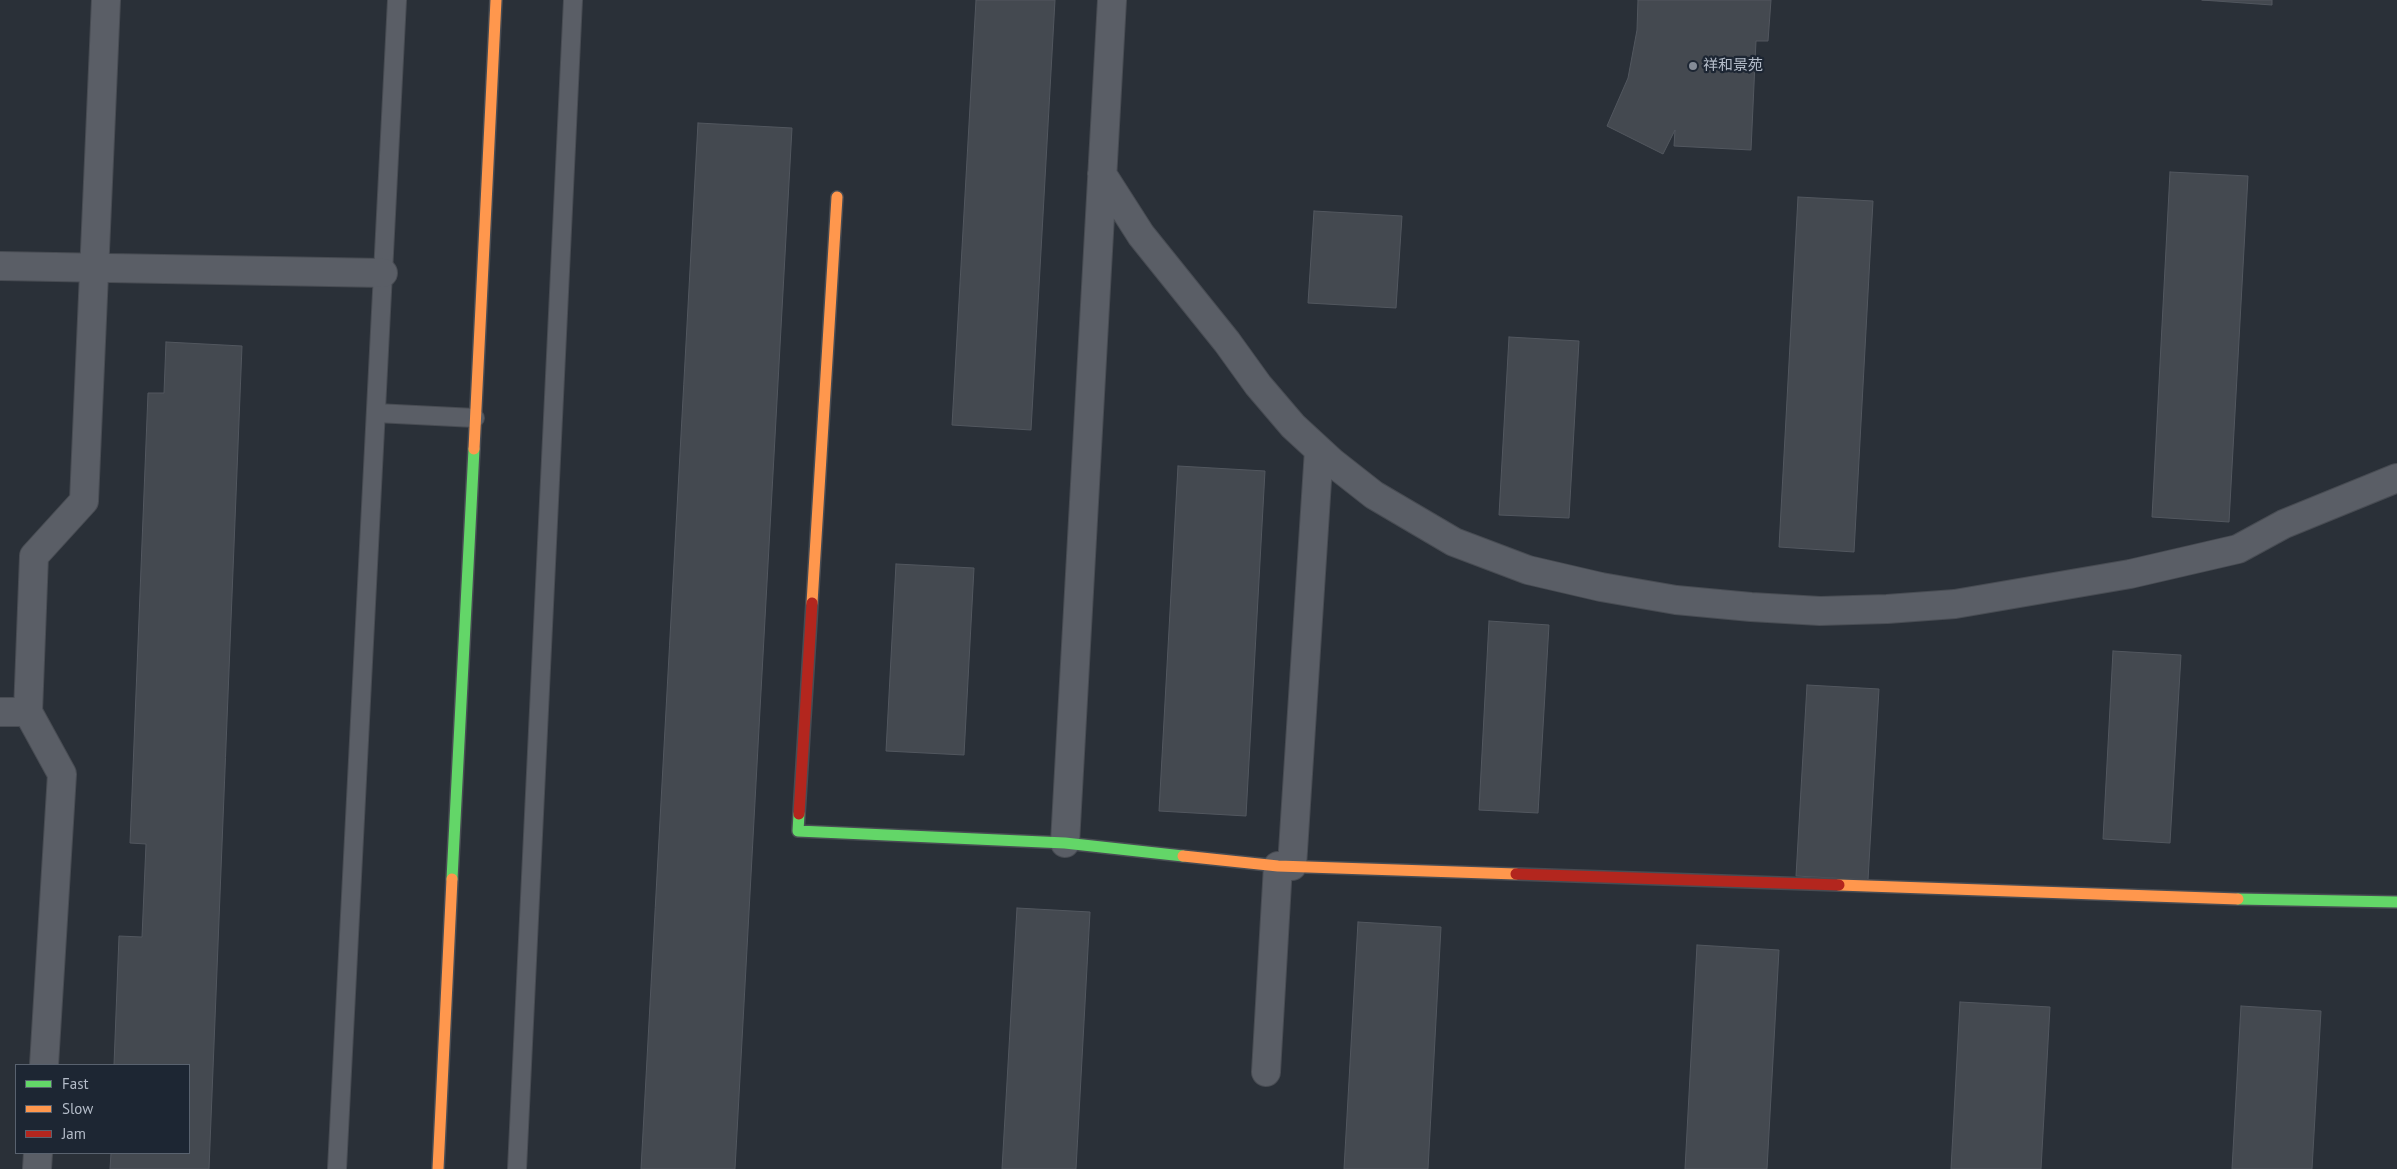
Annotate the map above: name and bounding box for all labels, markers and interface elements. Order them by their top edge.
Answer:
place label: 祥和景苑 [1703,57,1763,75]
marker: 祥和景苑 [1687,60,1699,72]
legend [15,1064,190,1154]
text: Fast [62,1074,89,1093]
text: Slow [62,1099,93,1118]
text: Jam [62,1124,86,1143]

